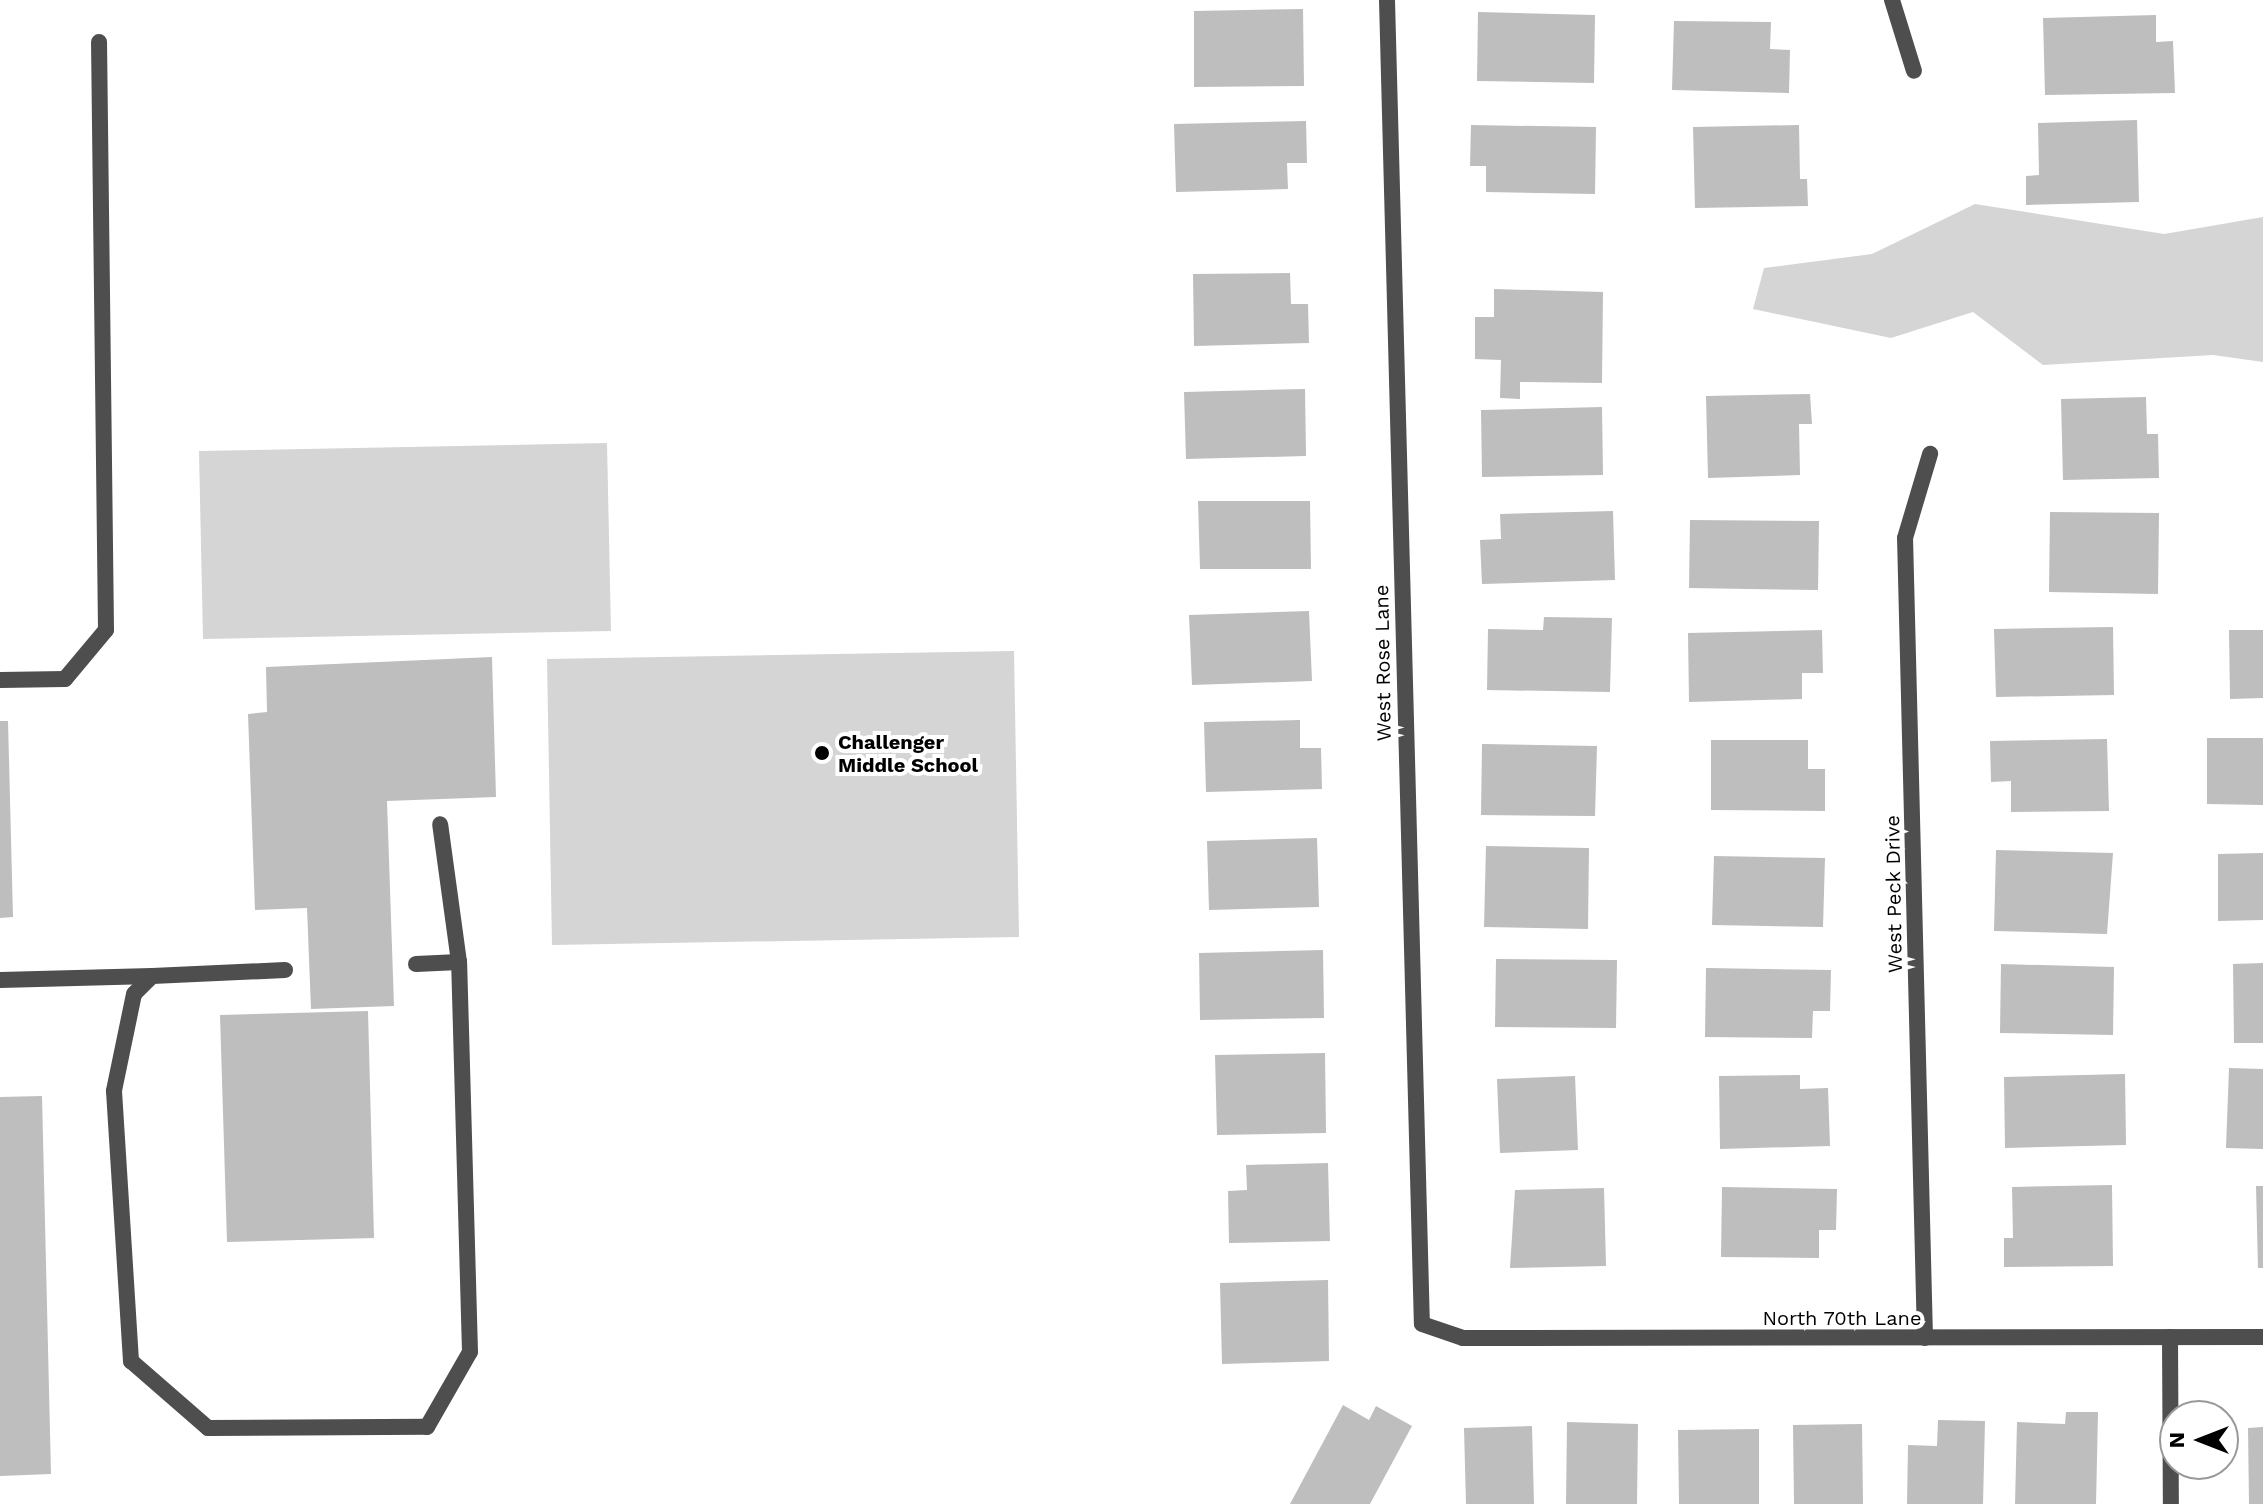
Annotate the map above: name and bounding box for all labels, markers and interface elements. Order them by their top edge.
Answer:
street label: West Rose Lane [1370,584,1396,742]
place label: Challenger Middle School [838,730,978,777]
marker: Challenger Middle School [813,744,831,762]
street label: West Peck Drive [1881,815,1907,973]
street label: North 70th Lane [1762,1306,1922,1330]
north arrow [2159,1400,2239,1480]
text: N [2164,1432,2189,1448]

